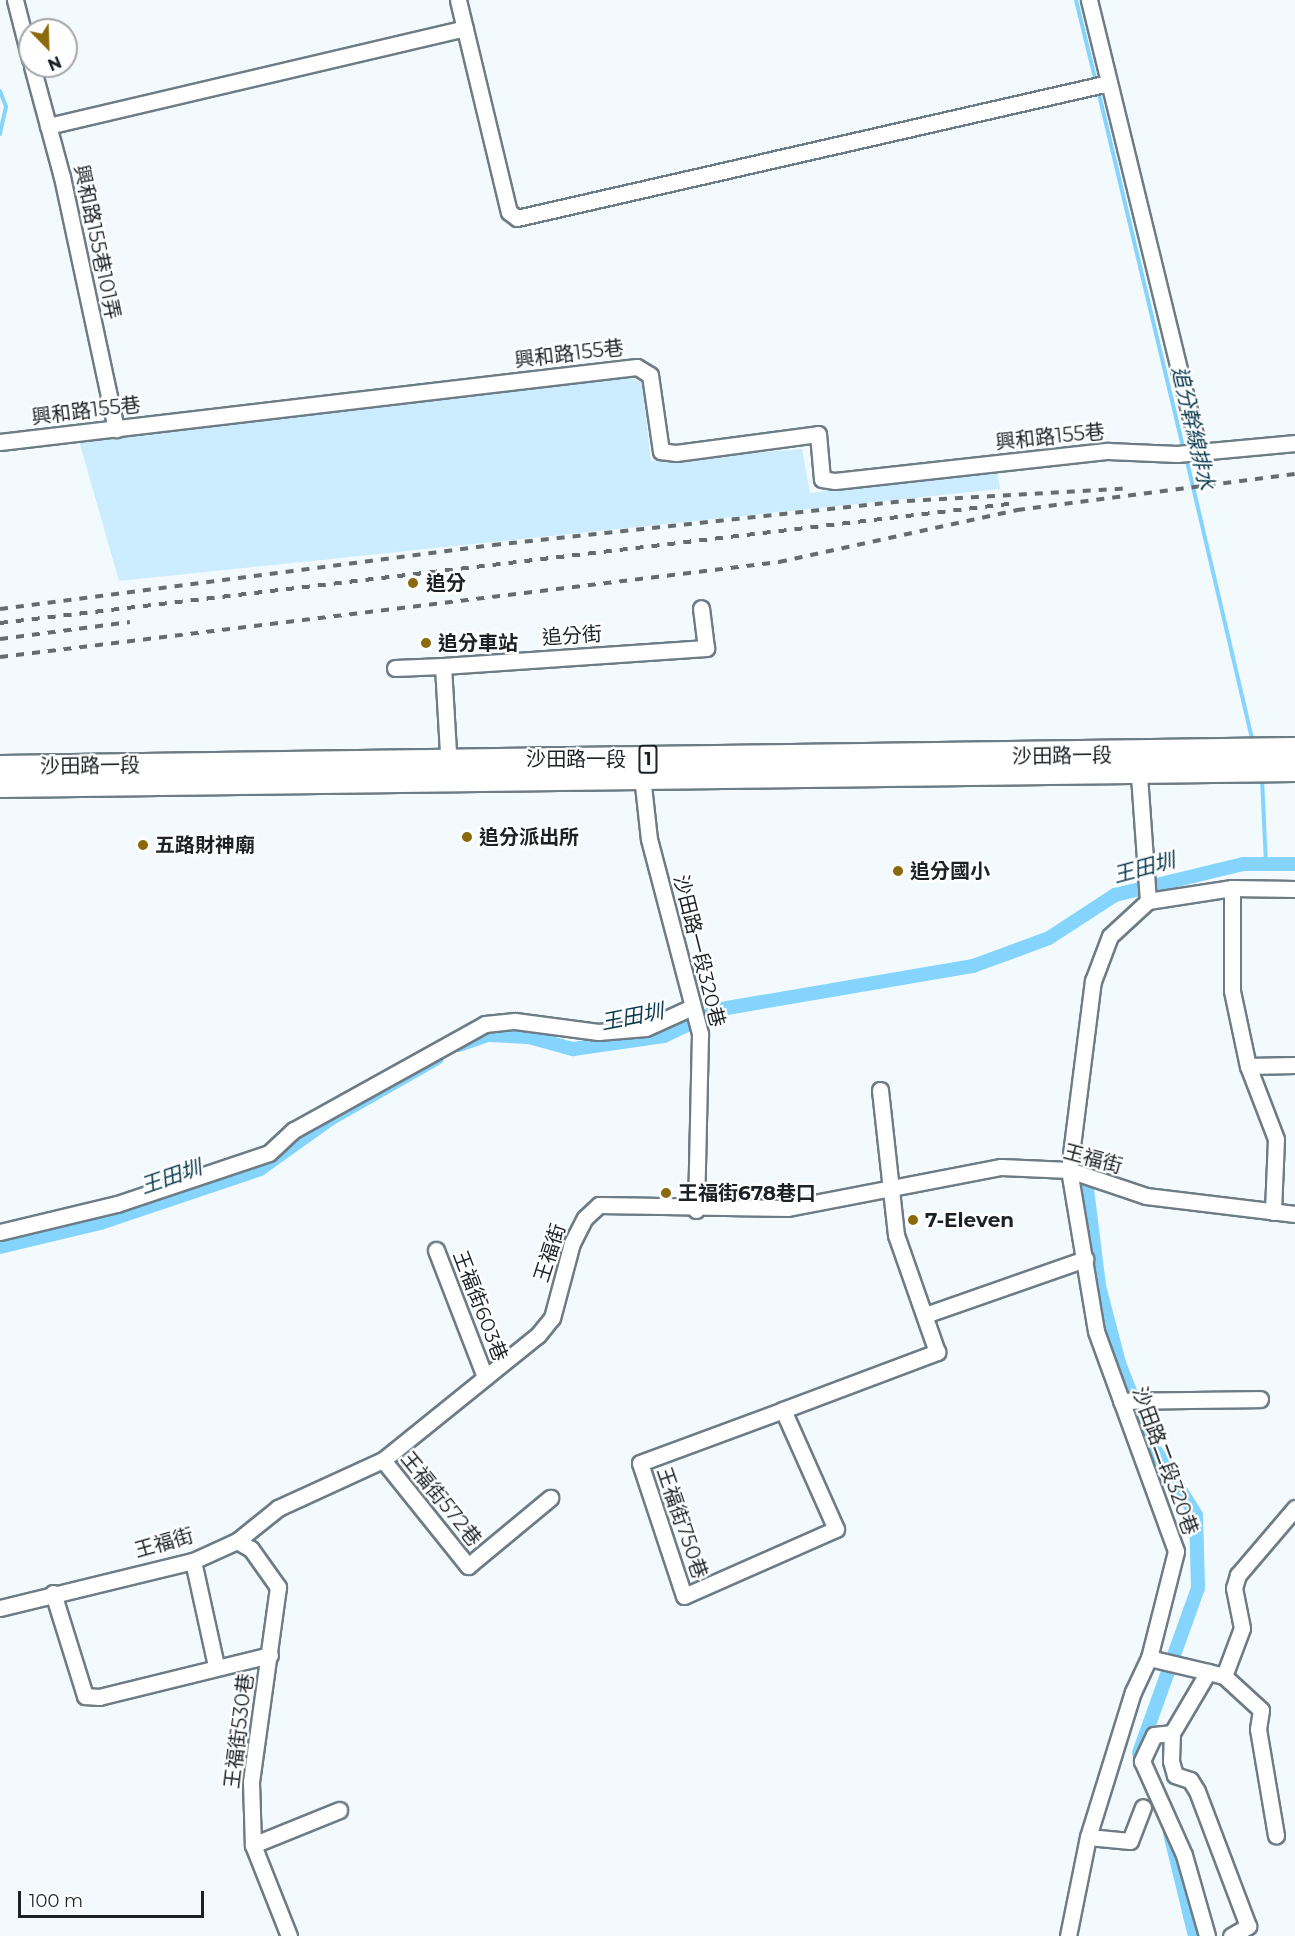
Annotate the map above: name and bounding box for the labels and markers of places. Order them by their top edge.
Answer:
place label: 追分 [426,571,466,595]
marker: 追分 [404,574,422,592]
place label: 追分車站 [438,631,518,655]
marker: 追分車站 [419,636,433,650]
place label: 追分派出所 [479,825,579,849]
marker: 追分派出所 [460,830,474,844]
place label: 五路財神廟 [155,833,255,857]
marker: 五路財神廟 [136,838,150,852]
place label: 追分國小 [910,859,990,883]
marker: 追分國小 [891,864,905,878]
place label: 王福街678巷口 [678,1181,816,1205]
marker: 王福街678巷口 [659,1186,673,1200]
place label: 7-Eleven [925,1208,1014,1232]
marker: 7-Eleven [906,1213,920,1227]

